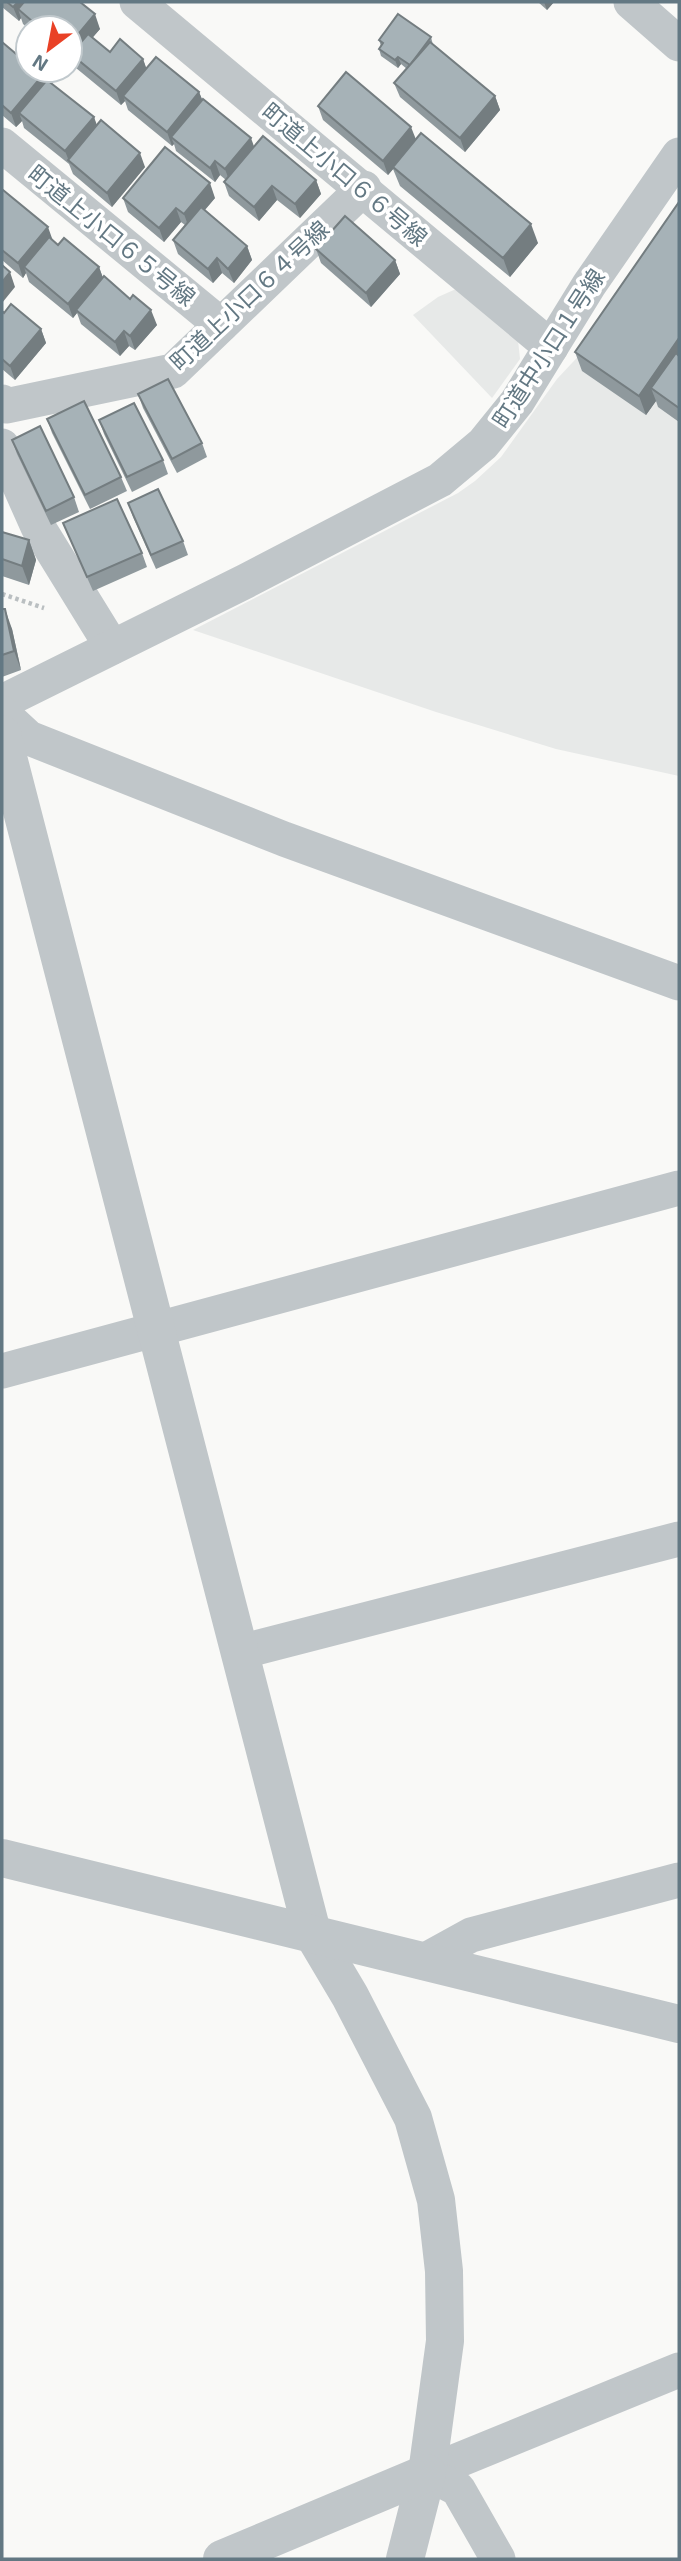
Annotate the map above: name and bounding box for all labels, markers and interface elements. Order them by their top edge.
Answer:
north arrow [14,14,84,84]
text: N [28,50,52,77]
street label: 町道上小口６６号線 [257,97,433,251]
street label: 町道上小口６５号線 [23,159,201,311]
street label: 町道上小口６４号線 [164,214,334,376]
street label: 町道中小口１号線 [486,263,610,433]

